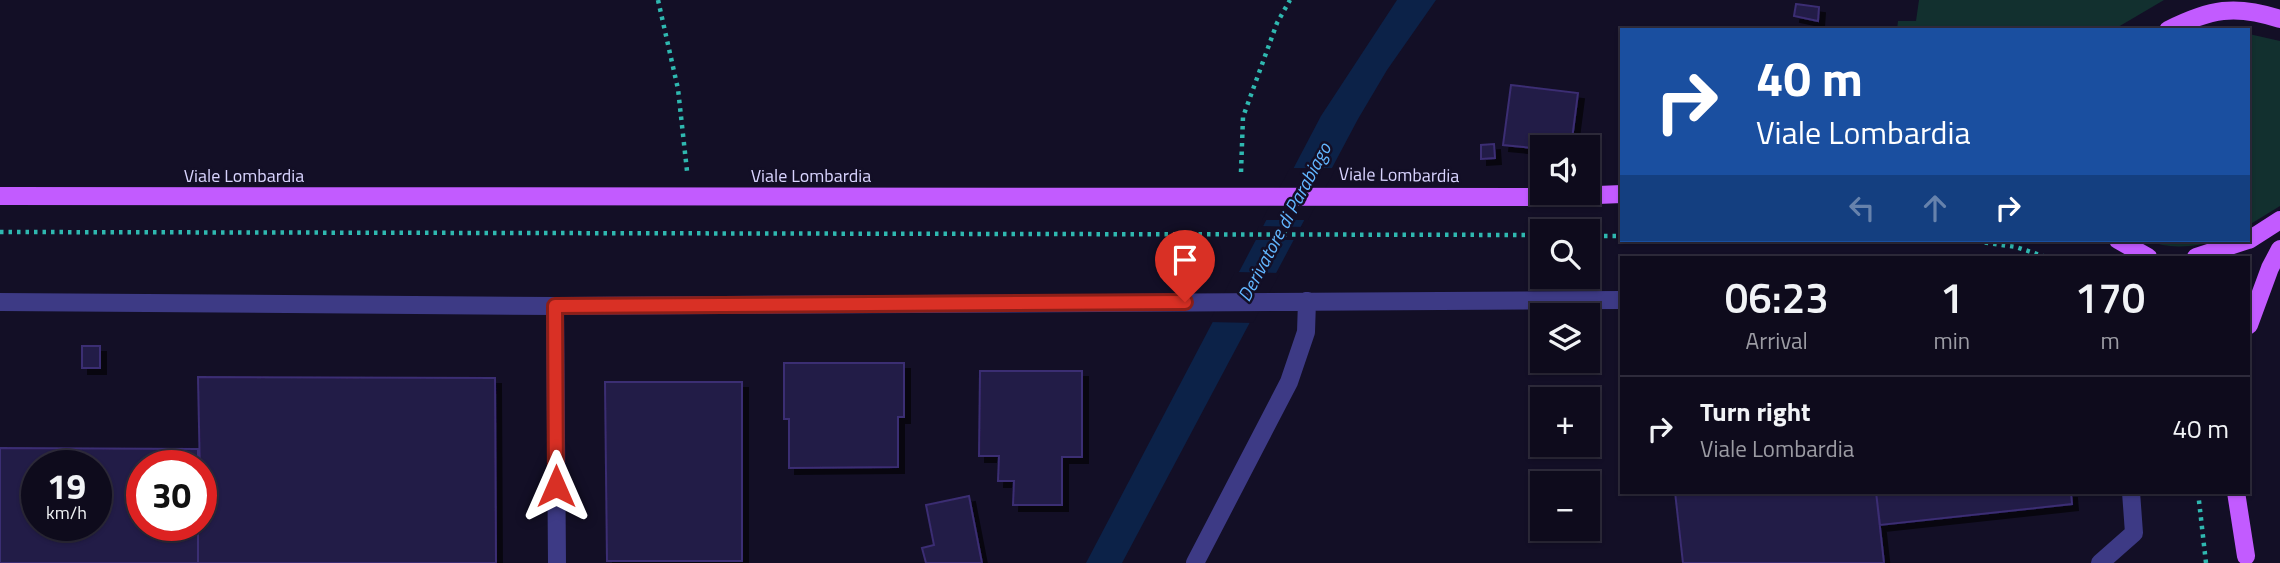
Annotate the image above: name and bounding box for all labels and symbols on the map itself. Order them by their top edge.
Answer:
water label: Derivatore di Parabiago [1229,137,1338,306]
street label: Viale Lombardia [1338,160,1460,189]
street label: Viale Lombardia [184,162,304,189]
street label: Viale Lombardia [751,162,871,189]
pin [1155,230,1215,302]
position arrow [519,449,593,523]
speed limit sign: 30 [126,450,217,541]

